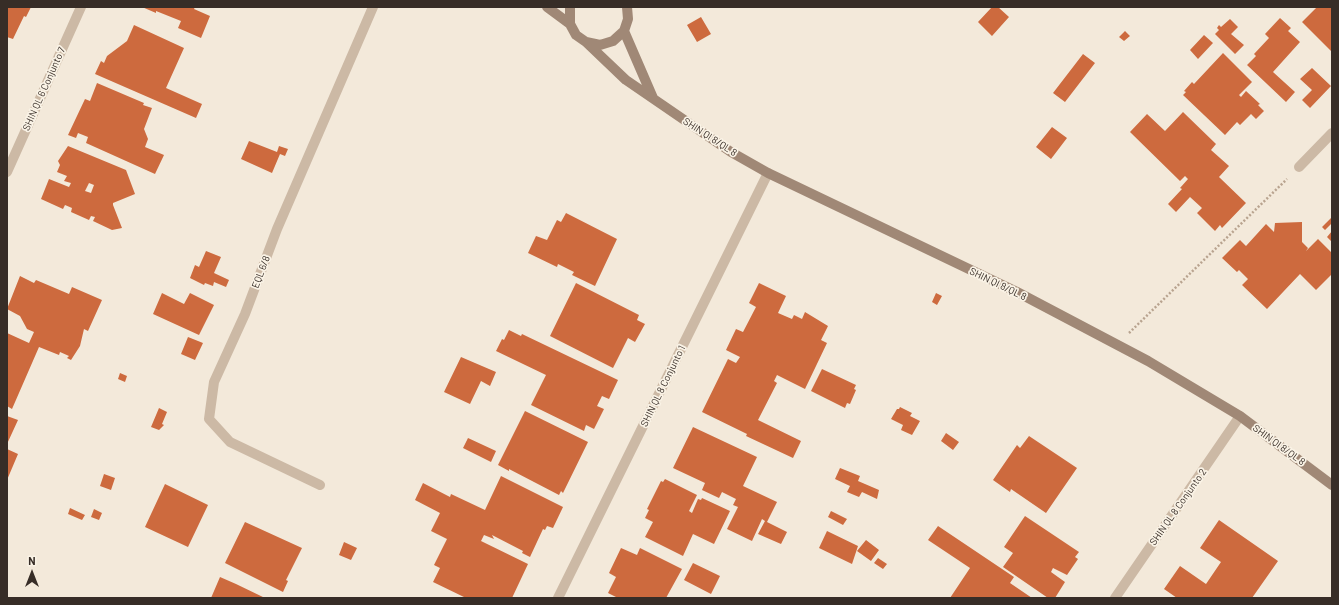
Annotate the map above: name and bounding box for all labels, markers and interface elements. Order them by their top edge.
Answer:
street label: SHIN QL 6 Conjunto 7 [20,45,68,133]
street label: SHIN QI 8/QL 8 [681,115,739,159]
street label: EQL 6/8 [249,254,273,290]
street label: SHIN QI 8/QL 8 [968,265,1028,303]
street label: SHIN QL 8 Conjunto 1 [638,343,688,429]
street label: SHIN QI 8/QL 8 [1250,422,1308,468]
street label: SHIN QL 8 Conjunto 2 [1147,466,1209,548]
north arrow [12,553,52,593]
text: N [28,554,36,567]

